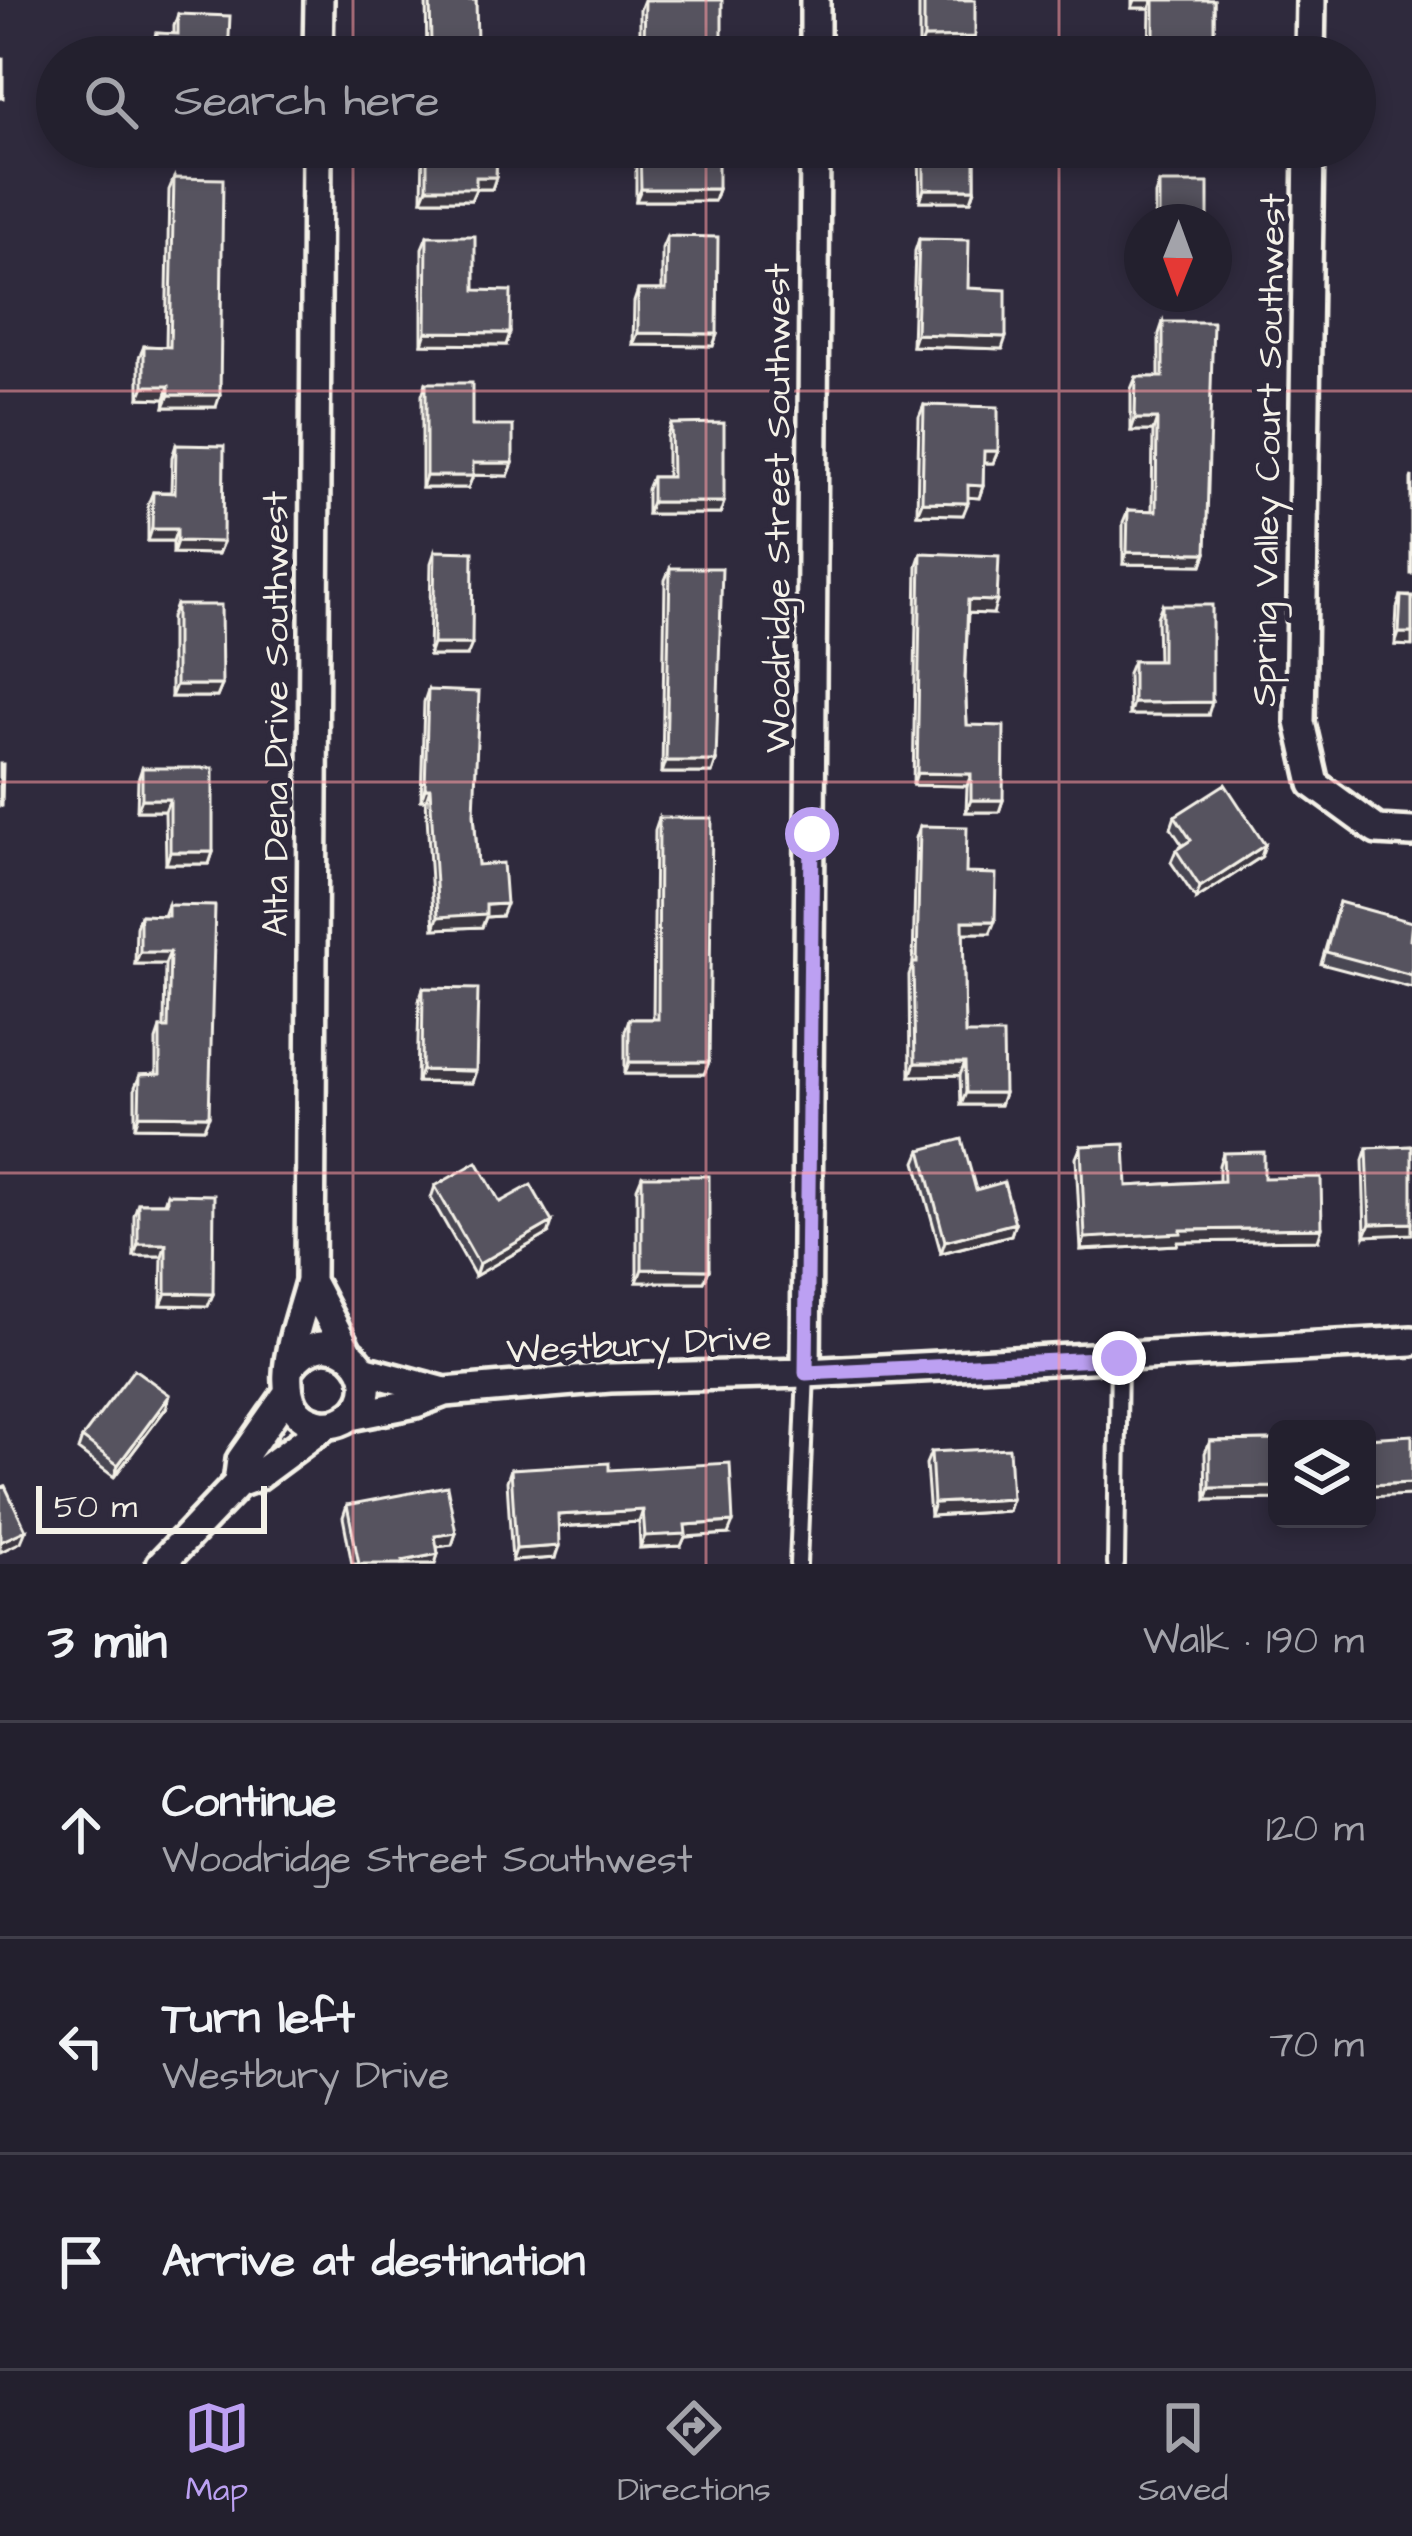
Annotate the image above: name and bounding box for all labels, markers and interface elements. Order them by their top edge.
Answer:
search box [36,36,1376,168]
icon: search [78,69,144,135]
text: Search here [174,71,440,133]
street label: Spring Valley Court Southwest [1239,192,1300,707]
north arrow [1124,204,1232,312]
street label: Woodridge Street Southwest [753,263,805,753]
street label: Alta Dena Drive Southwest [251,491,302,937]
route start [785,807,839,861]
street label: Westbury Drive [505,1313,773,1377]
route end [1092,1331,1146,1385]
map controls [1268,1420,1376,1528]
button: layers [1268,1420,1376,1528]
scale bar [36,1480,267,1533]
text: 50 m [54,1484,137,1530]
text: 3 min [48,1607,167,1678]
text: Walk · 190 m [1143,1615,1364,1669]
text: Continue [162,1772,336,1834]
icon: ahead [48,1797,114,1863]
text: 120 m [1266,1803,1364,1857]
text: Woodridge Street Southwest [162,1834,693,1888]
text: Turn left [162,1988,355,2050]
icon: left [48,2013,114,2079]
text: 70 m [1269,2019,1364,2073]
text: Westbury Drive [162,2050,449,2104]
icon: arrive [48,2229,114,2295]
text: Arrive at destination [162,2231,585,2293]
tab: Map [184,2395,250,2513]
tab: Directions [617,2395,771,2513]
tab: Saved [1138,2395,1228,2513]

